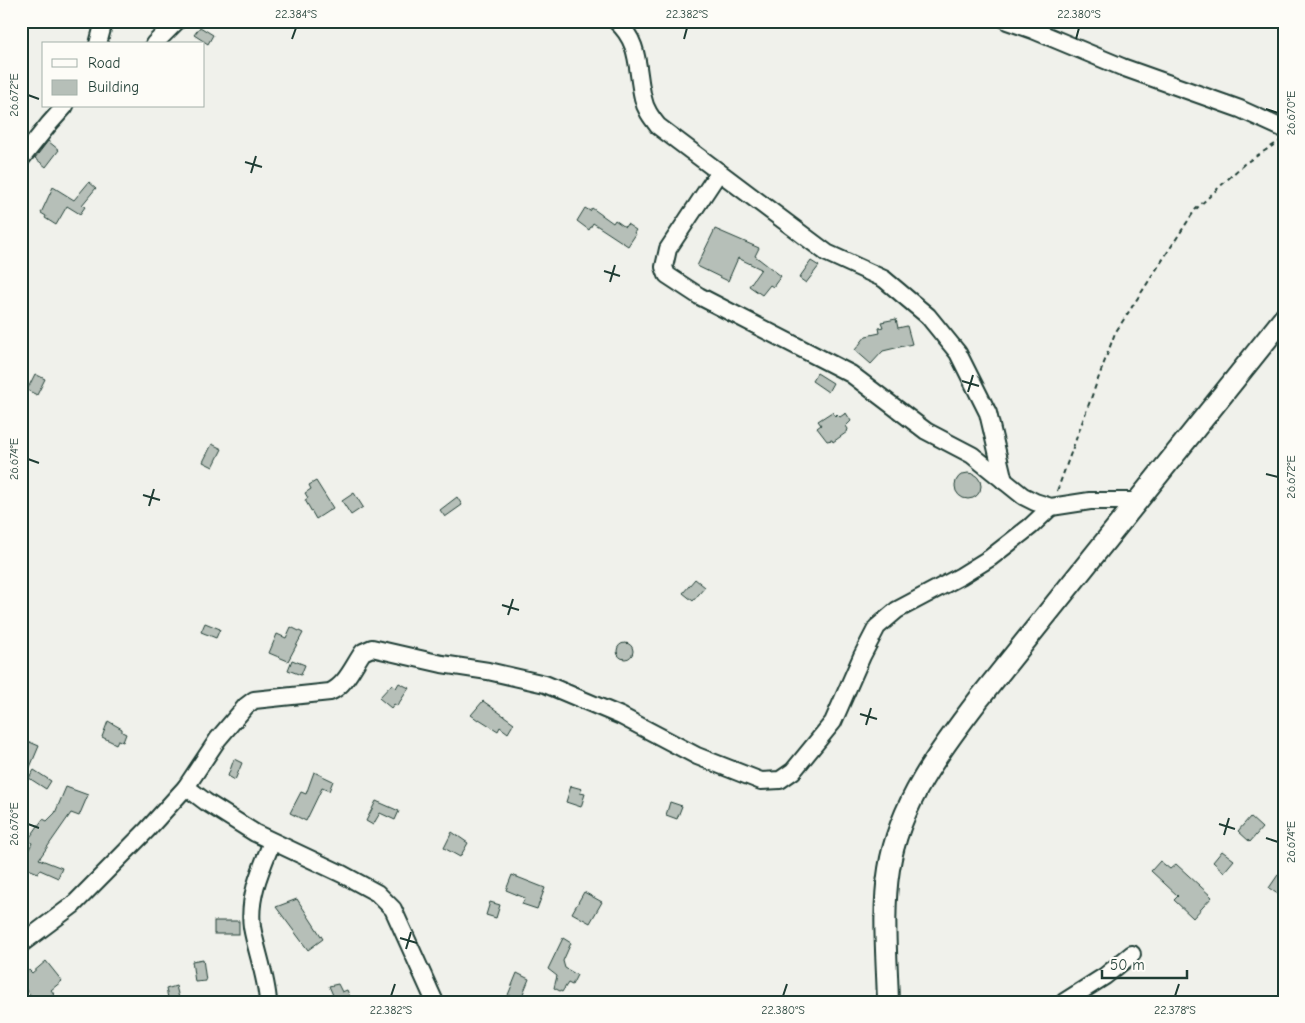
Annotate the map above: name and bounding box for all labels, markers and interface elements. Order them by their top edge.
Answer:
text: 22.384°S [275,7,317,21]
text: 22.382°S [666,7,709,21]
text: 22.380°S [1057,7,1101,21]
legend [42,42,205,108]
text: Road [88,54,120,72]
text: 26.672°E [7,73,21,117]
text: Building [88,78,139,96]
text: 26.670°E [1284,91,1298,135]
text: 26.674°E [7,438,21,480]
text: 26.672°E [1284,455,1298,499]
text: 26.676°E [7,802,21,846]
text: 26.674°E [1284,821,1298,863]
scale bar [1102,948,1188,980]
text: 50 m [1110,956,1145,974]
text: 22.382°S [370,1003,413,1017]
text: 22.380°S [761,1003,805,1017]
text: 22.378°S [1154,1003,1196,1017]

